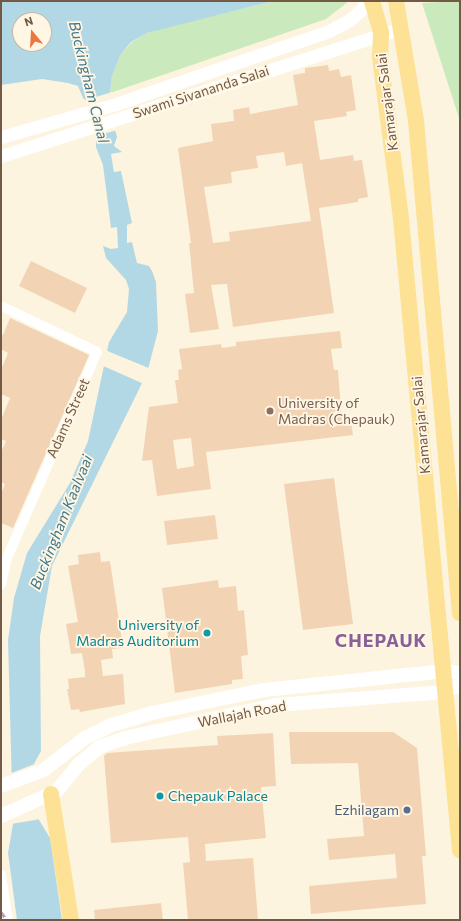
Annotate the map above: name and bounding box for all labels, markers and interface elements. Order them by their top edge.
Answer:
north arrow [12,12,52,52]
text: N [22,14,34,29]
water label: Buckingham Canal [65,19,113,145]
street label: Kamarajar Salai [373,52,401,152]
street label: Swami Sivananda Salai [131,62,271,122]
street label: Adams Street [43,375,93,461]
street label: Kamarajar Salai [408,375,434,475]
place label: University of Madras (Chepauk) [278,395,395,428]
marker: University of Madras (Chepauk) [265,406,275,416]
water label: Buckingham Kaalvaai [26,452,96,592]
place label: University of Madras Auditorium [76,617,199,650]
marker: University of Madras Auditorium [202,628,212,638]
district label: CHEPAUK [335,629,427,651]
street label: Wallajah Road [196,697,288,731]
place label: Chepauk Palace [168,788,268,804]
marker: Chepauk Palace [155,791,165,801]
place label: Ezhilagam [334,802,399,818]
marker: Ezhilagam [402,805,412,815]

